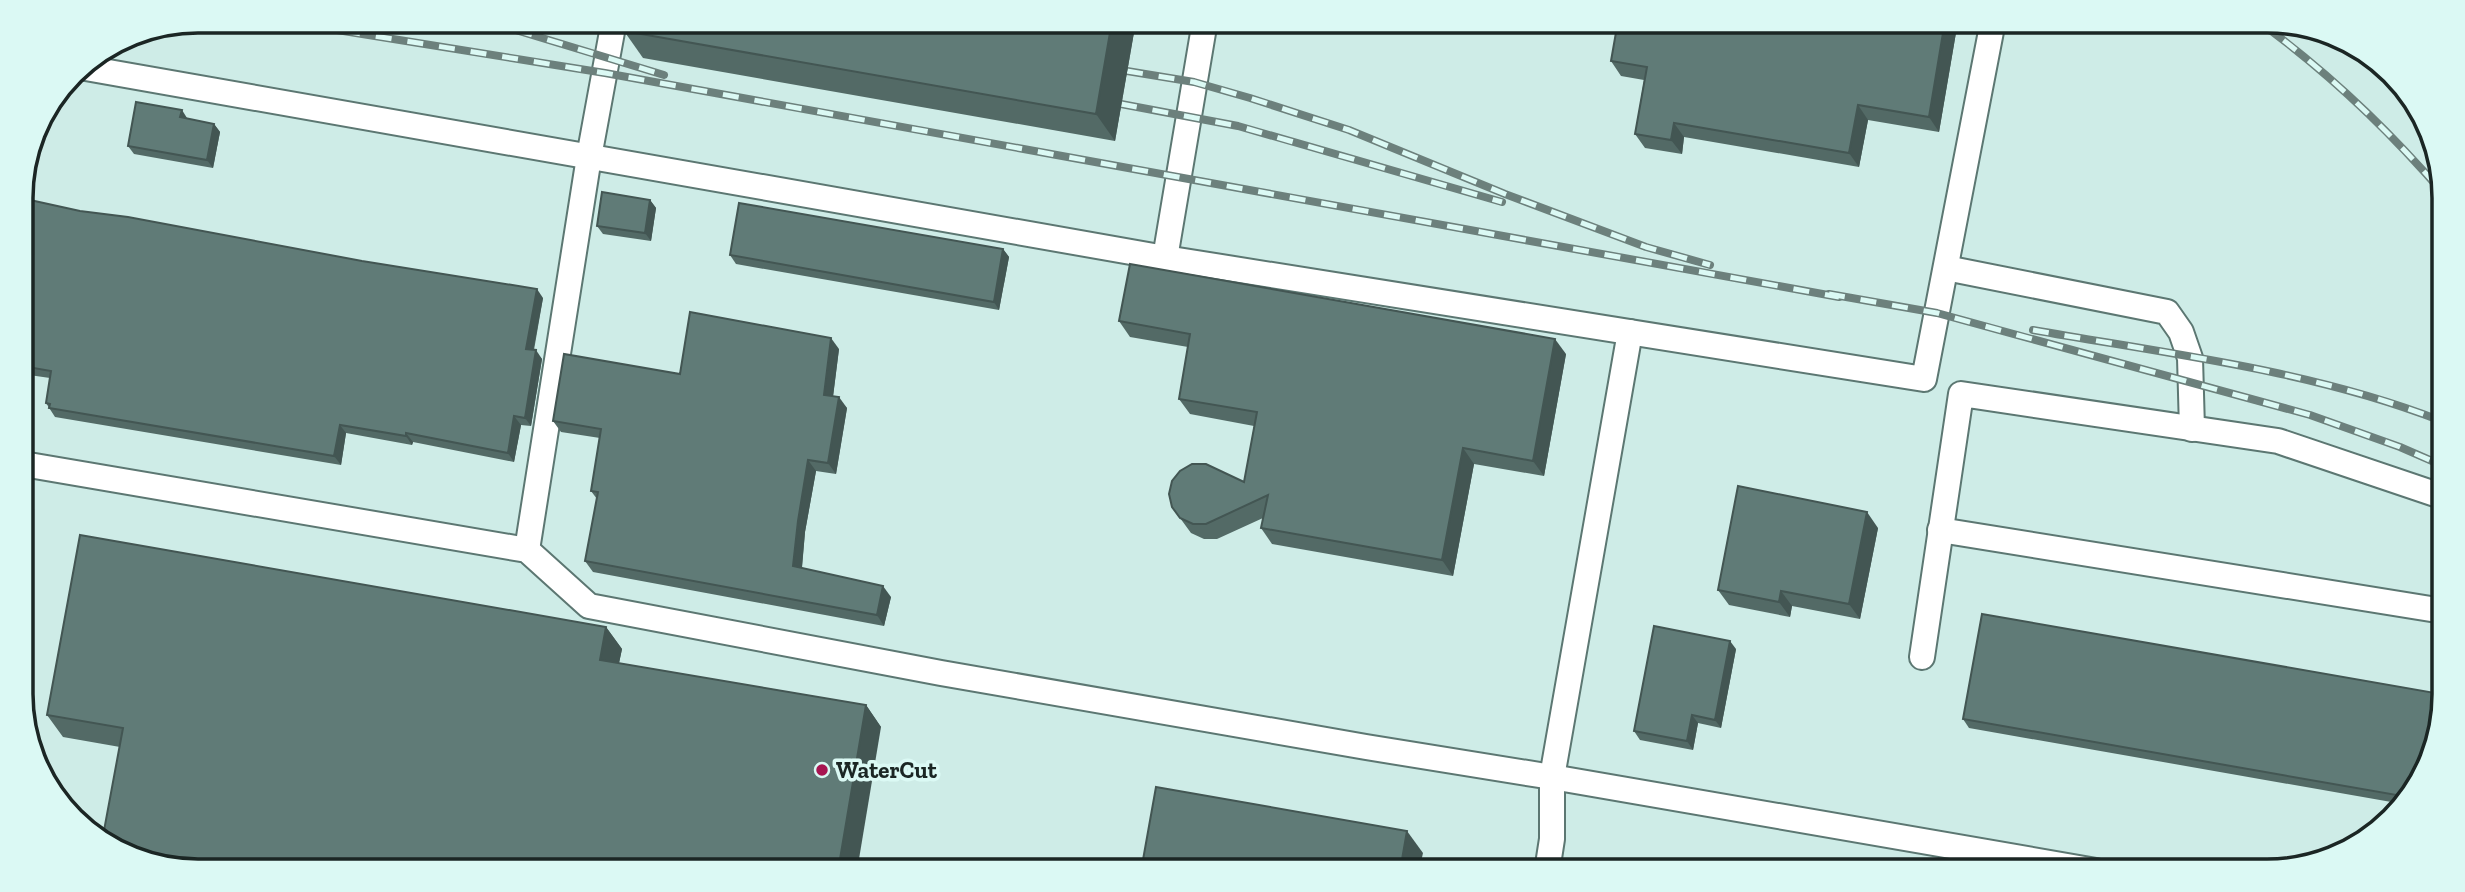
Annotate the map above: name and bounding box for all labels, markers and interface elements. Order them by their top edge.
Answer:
place label: WaterCut [836,756,938,784]
marker: WaterCut [814,762,830,778]

